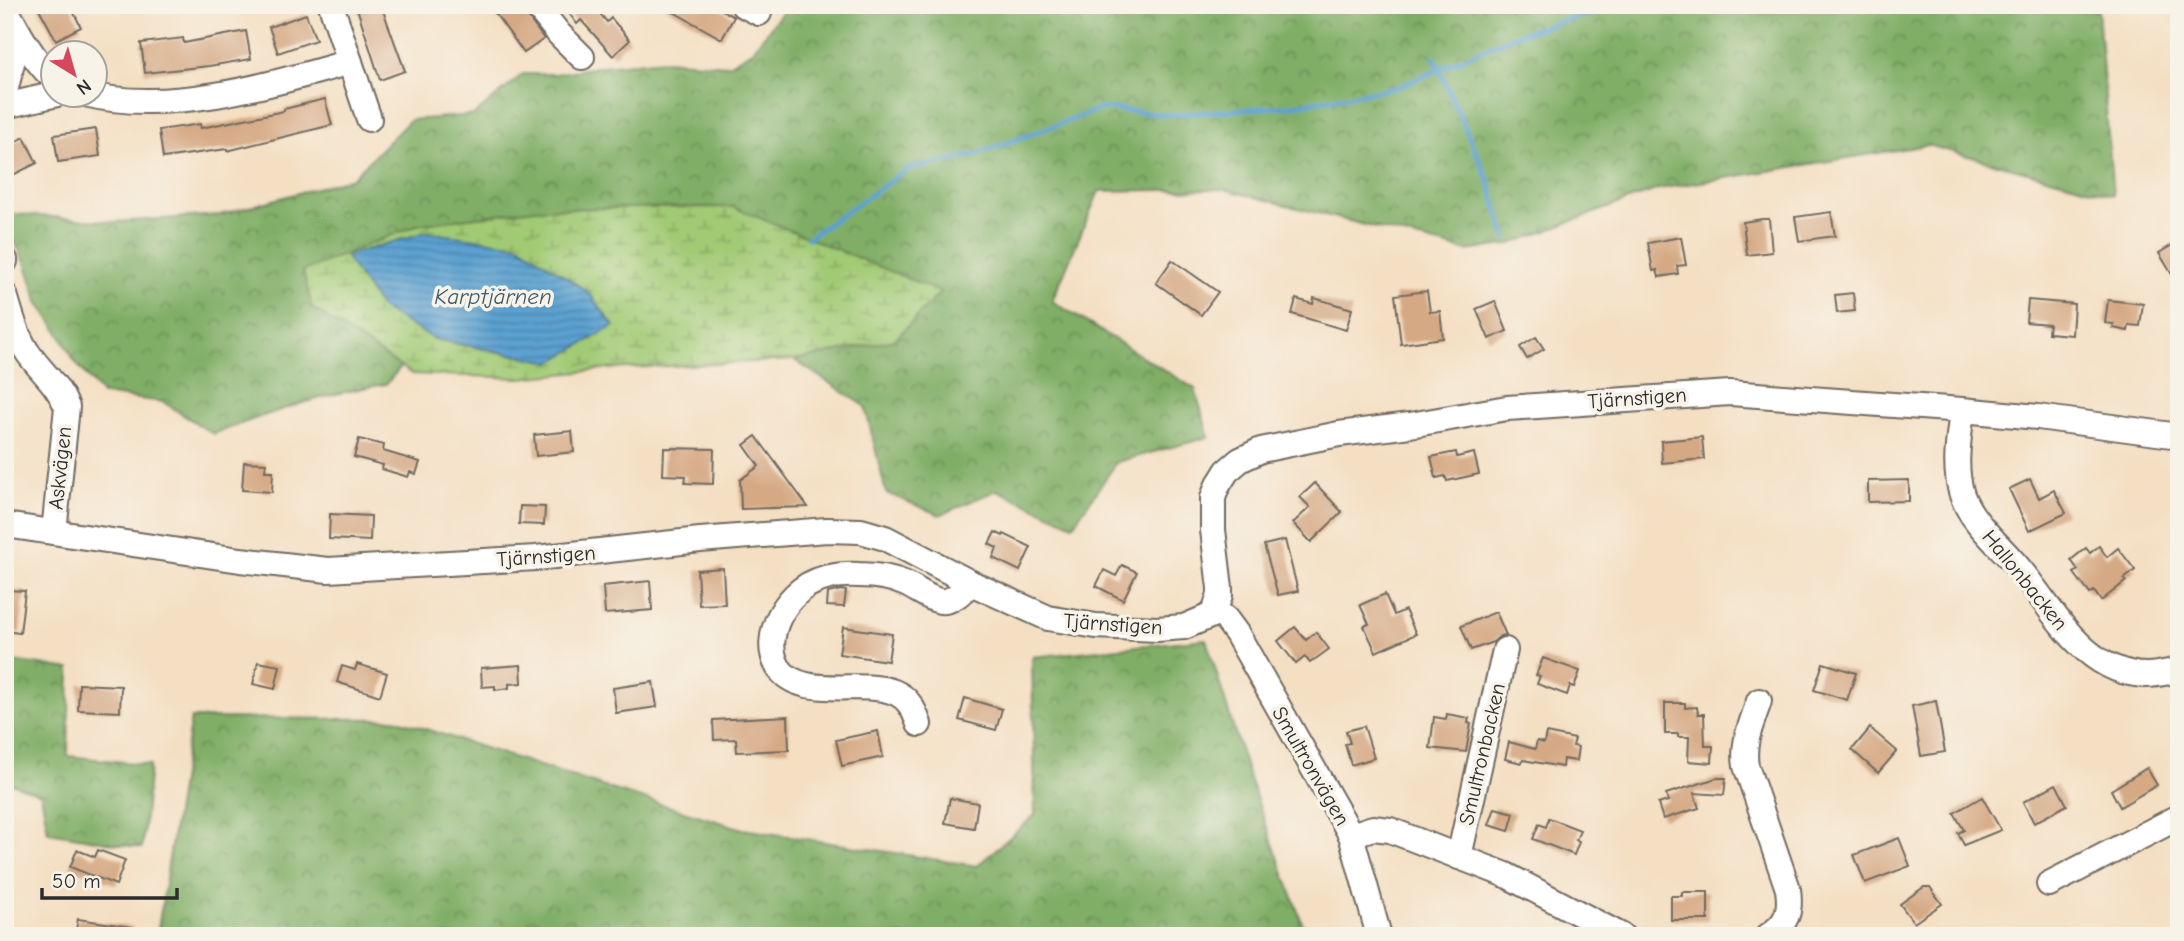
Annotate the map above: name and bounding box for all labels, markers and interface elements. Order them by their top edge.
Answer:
north arrow [38,38,108,108]
text: N [72,74,95,99]
water label: Karptjärnen [434,283,552,310]
street label: Tjärnstigen [1587,383,1687,413]
street label: Askvägen [44,425,76,511]
street label: Hallonbacken [1977,525,2073,635]
street label: Tjärnstigen [496,541,596,571]
street label: Tjärnstigen [1063,609,1163,639]
street label: Smultronbacken [1454,681,1510,827]
street label: Smultronvägen [1267,702,1355,830]
scale bar [42,857,177,901]
text: 50 m [52,869,101,893]

